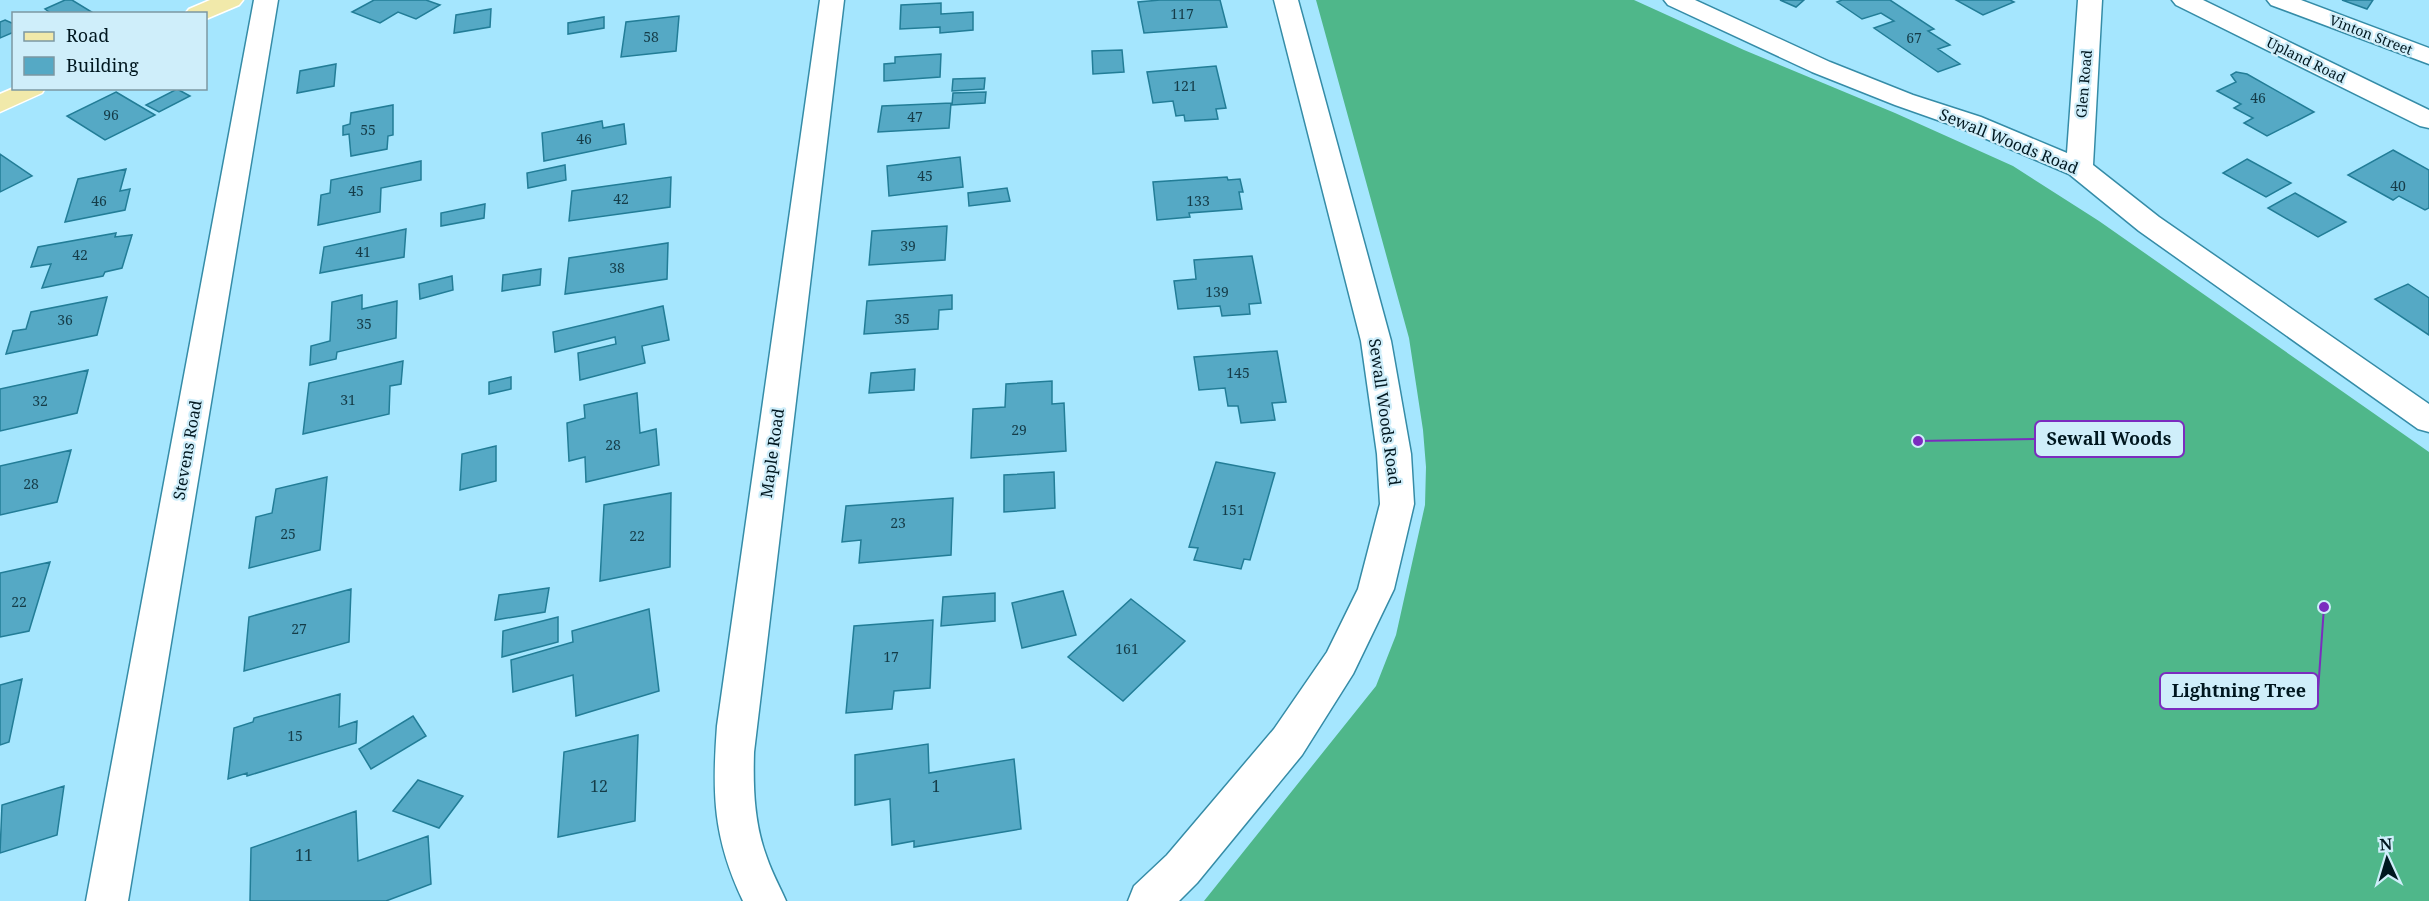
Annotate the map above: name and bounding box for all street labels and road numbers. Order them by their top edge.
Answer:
street label: Vinton Street [2327,10,2416,59]
street label: Upland Road [2263,32,2349,87]
street label: Glen Road [2071,49,2096,119]
street label: Sewall Woods Road [1936,103,2082,179]
street label: Sewall Woods Road [1364,337,1406,487]
street label: Stevens Road [167,398,207,502]
street label: Maple Road [755,407,789,499]

